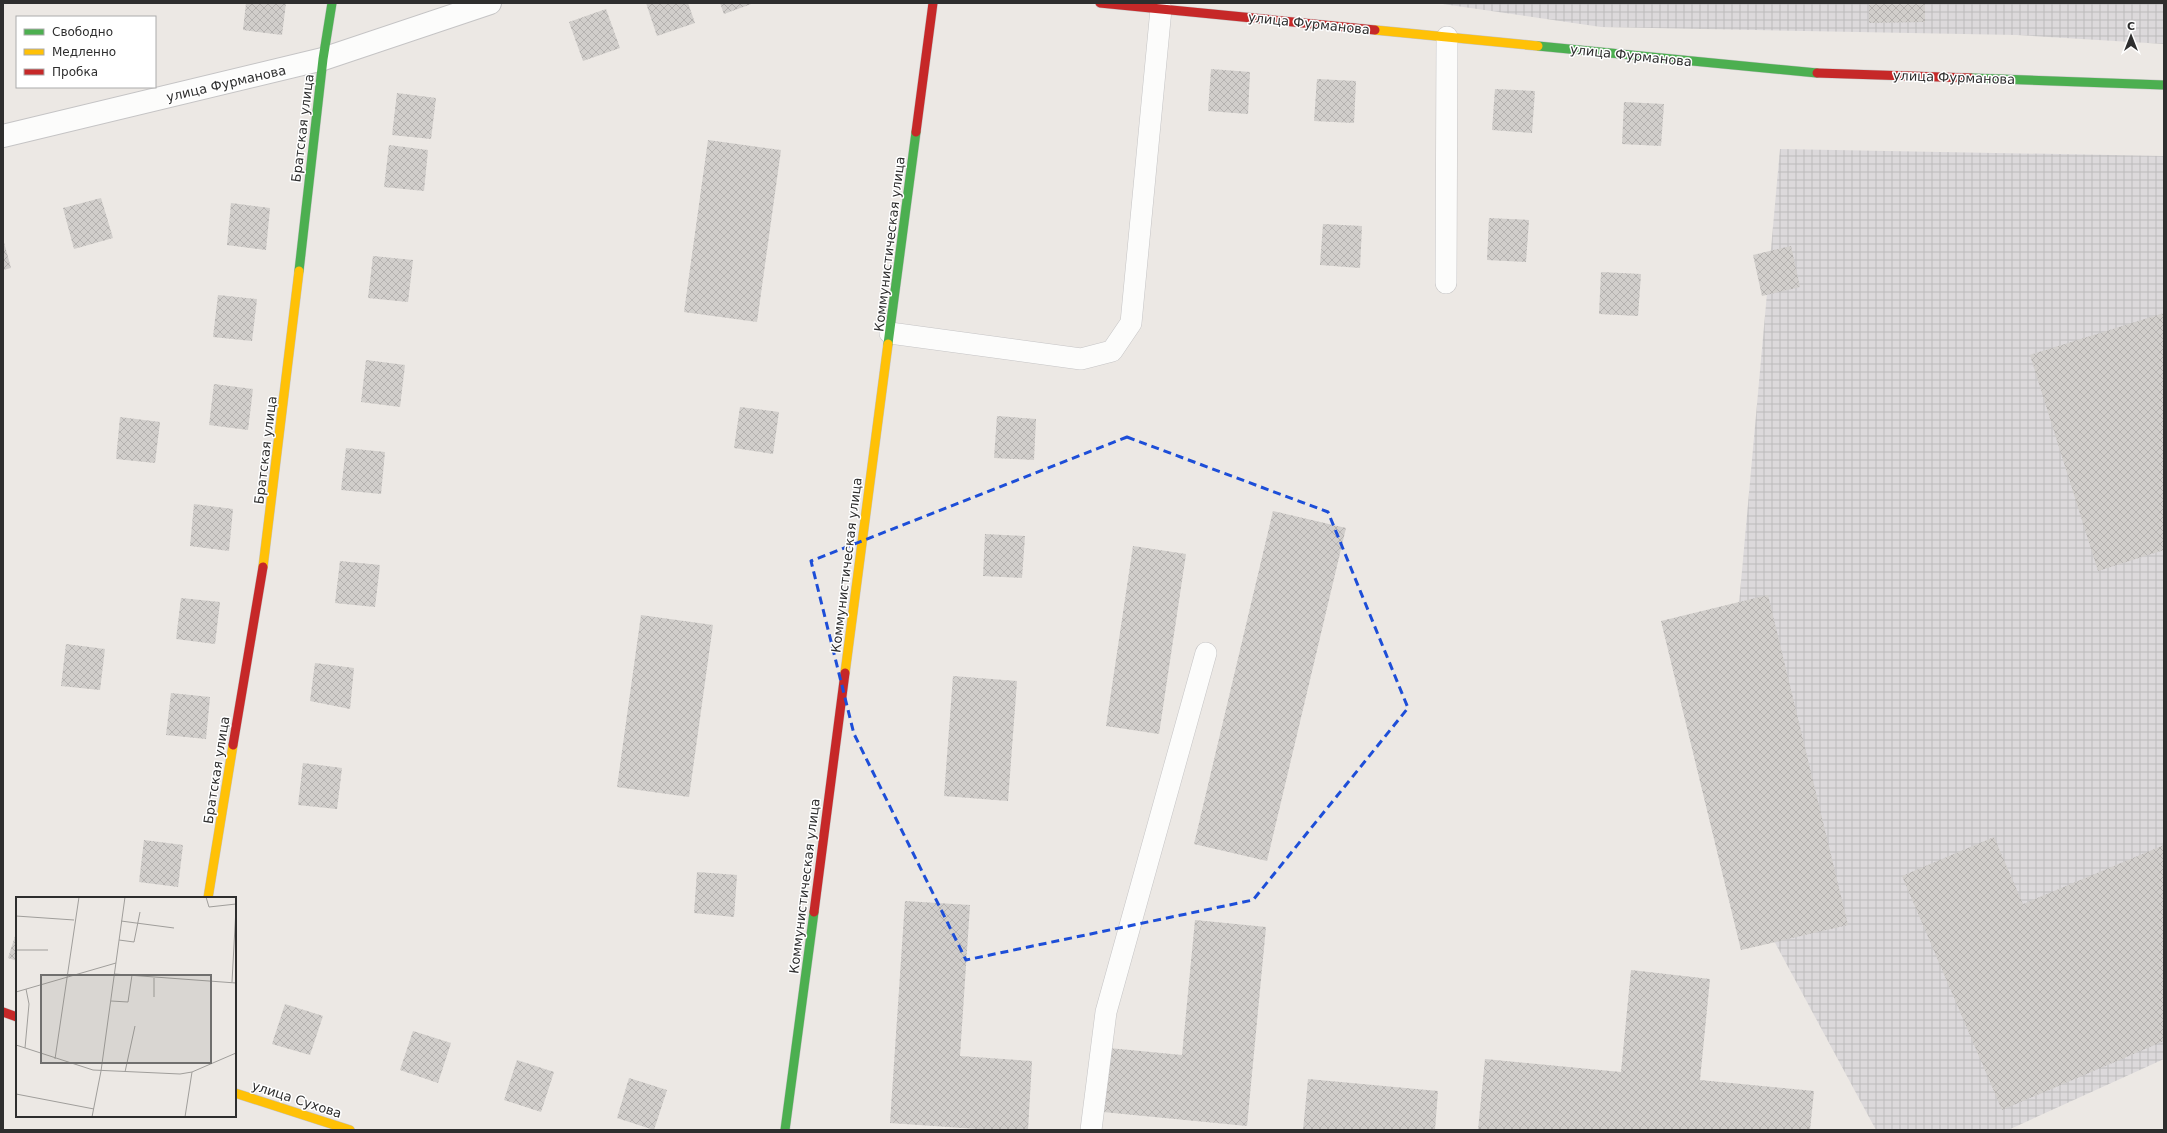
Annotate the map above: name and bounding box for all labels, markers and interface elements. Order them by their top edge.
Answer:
street label: улица Фурманова [1247,10,1371,37]
legend [16,16,156,88]
north arrow [2111,16,2151,56]
text: С [2127,20,2135,33]
text: Свободно [52,25,113,39]
street label: улица Фурманова [1569,42,1693,69]
text: Медленно [52,45,116,59]
street label: улица Фурманова [165,62,287,105]
text: Пробка [52,65,98,79]
street label: улица Фурманова [1893,68,2015,87]
street label: Братская улица [288,73,317,183]
street label: Коммунистическая улица [871,156,908,333]
street label: Братская улица [251,395,280,505]
street label: Коммунистическая улица [828,477,865,654]
street label: Братская улица [201,715,232,825]
street label: Коммунистическая улица [786,798,823,975]
inset map [16,897,236,1117]
street label: улица Сухова [250,1078,344,1121]

